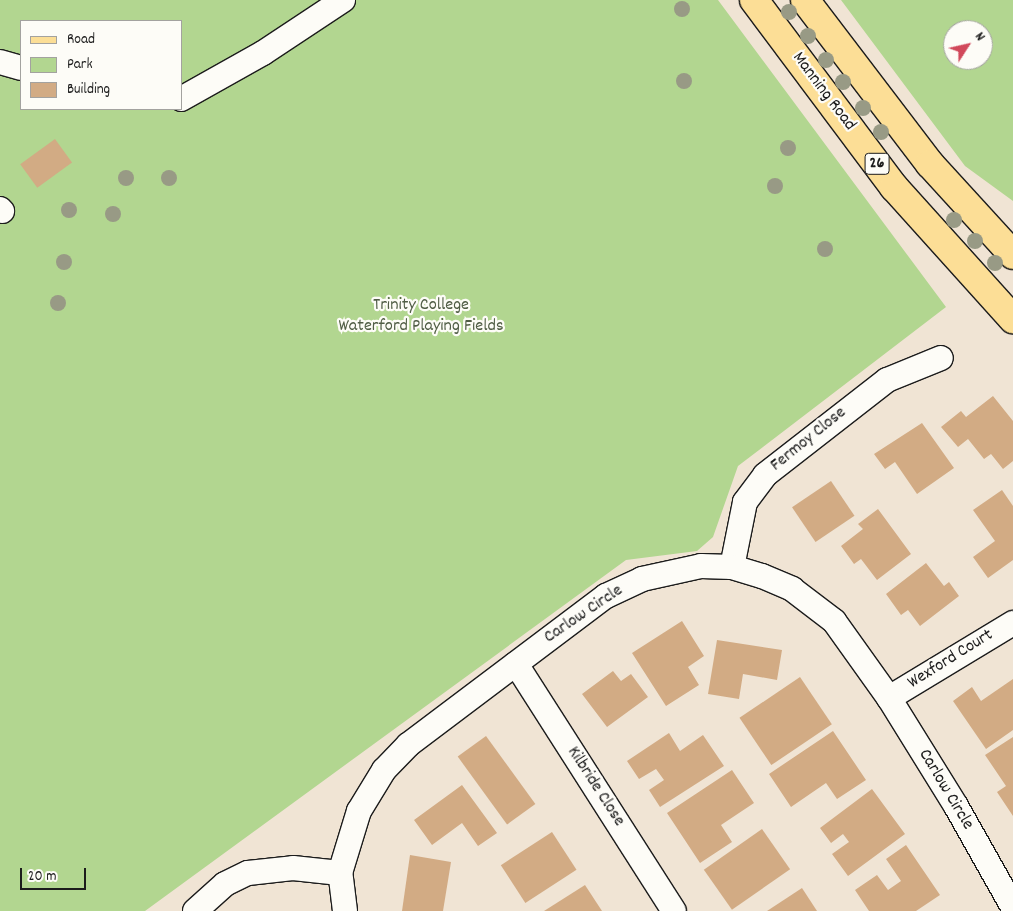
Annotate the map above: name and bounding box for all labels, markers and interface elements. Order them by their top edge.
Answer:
legend [20,20,182,110]
north arrow [943,20,993,70]
text: N [969,28,990,46]
text: Road [67,29,95,51]
street label: Manning Road [786,48,860,136]
text: Park [67,54,93,76]
text: Building [67,79,110,101]
road number: 26 [864,150,890,178]
park label: Trinity College Waterford Playing Fields [339,296,503,338]
street label: Fermoy Close [767,403,851,477]
street label: Carlow Circle [541,581,627,649]
street label: Wexford Court [904,625,998,695]
street label: Kilbride Close [561,743,629,831]
street label: Carlow Circle [912,746,978,834]
scale bar [22,858,89,890]
text: 20 m [28,866,56,888]

